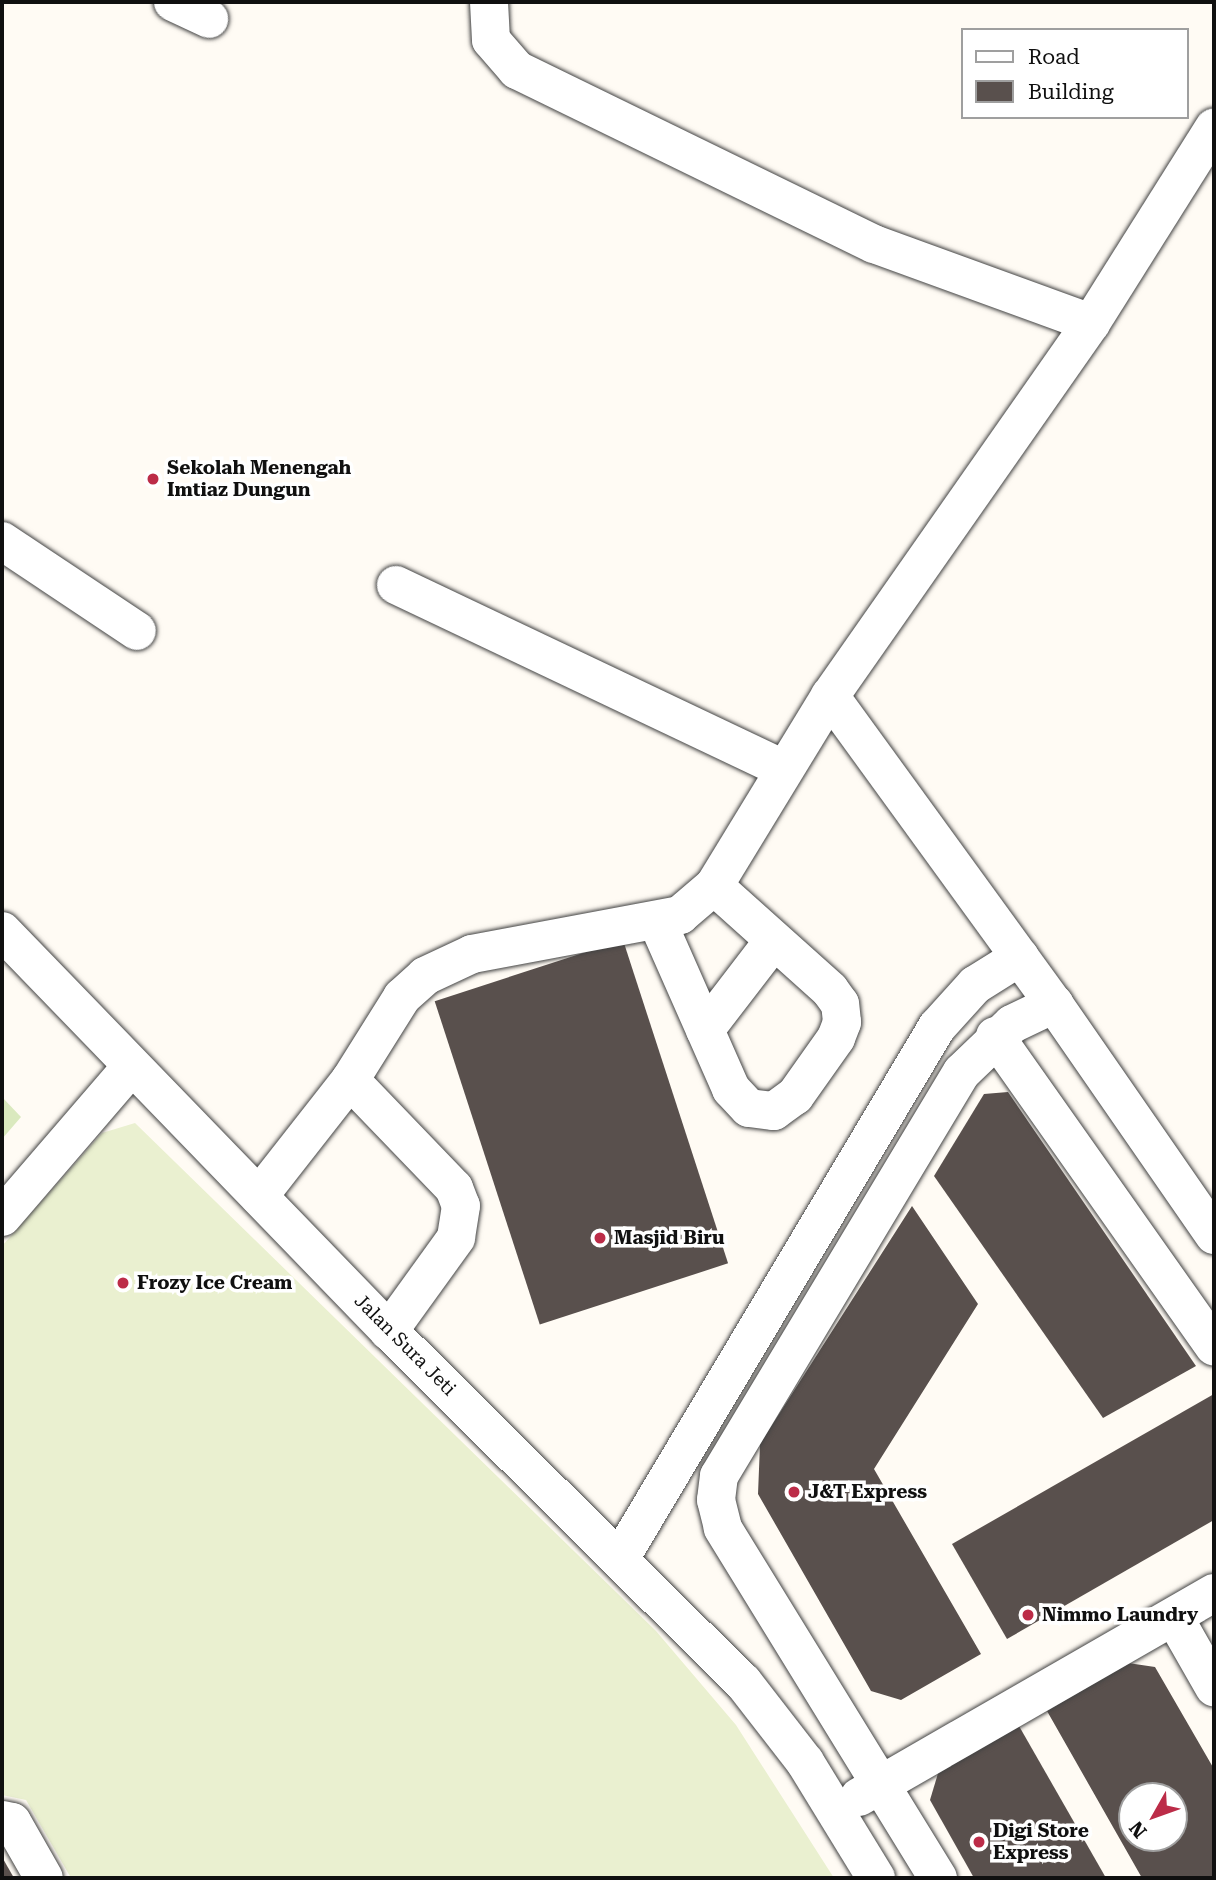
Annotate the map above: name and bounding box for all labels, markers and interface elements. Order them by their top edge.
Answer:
legend [960,28,1188,119]
text: Road [1028,45,1080,69]
text: Building [1028,80,1114,104]
place label: Sekolah Menengah Imtiaz Dungun [167,457,351,501]
marker: Sekolah Menengah Imtiaz Dungun [145,471,161,487]
place label: Masjid Biru [614,1227,724,1249]
marker: Masjid Biru [592,1230,608,1246]
place label: Frozy Ice Cream [137,1272,292,1294]
marker: Frozy Ice Cream [115,1275,131,1291]
street label: Jalan Sura Jeti [349,1289,461,1401]
place label: J&T Express [808,1481,927,1503]
marker: J&T Express [786,1484,802,1500]
place label: Nimmo Laundry [1042,1604,1198,1626]
marker: Nimmo Laundry [1020,1607,1036,1623]
north arrow [1118,1782,1188,1852]
text: N [1125,1817,1152,1843]
place label: Digi Store Express [993,1820,1089,1864]
marker: Digi Store Express [971,1834,987,1850]

